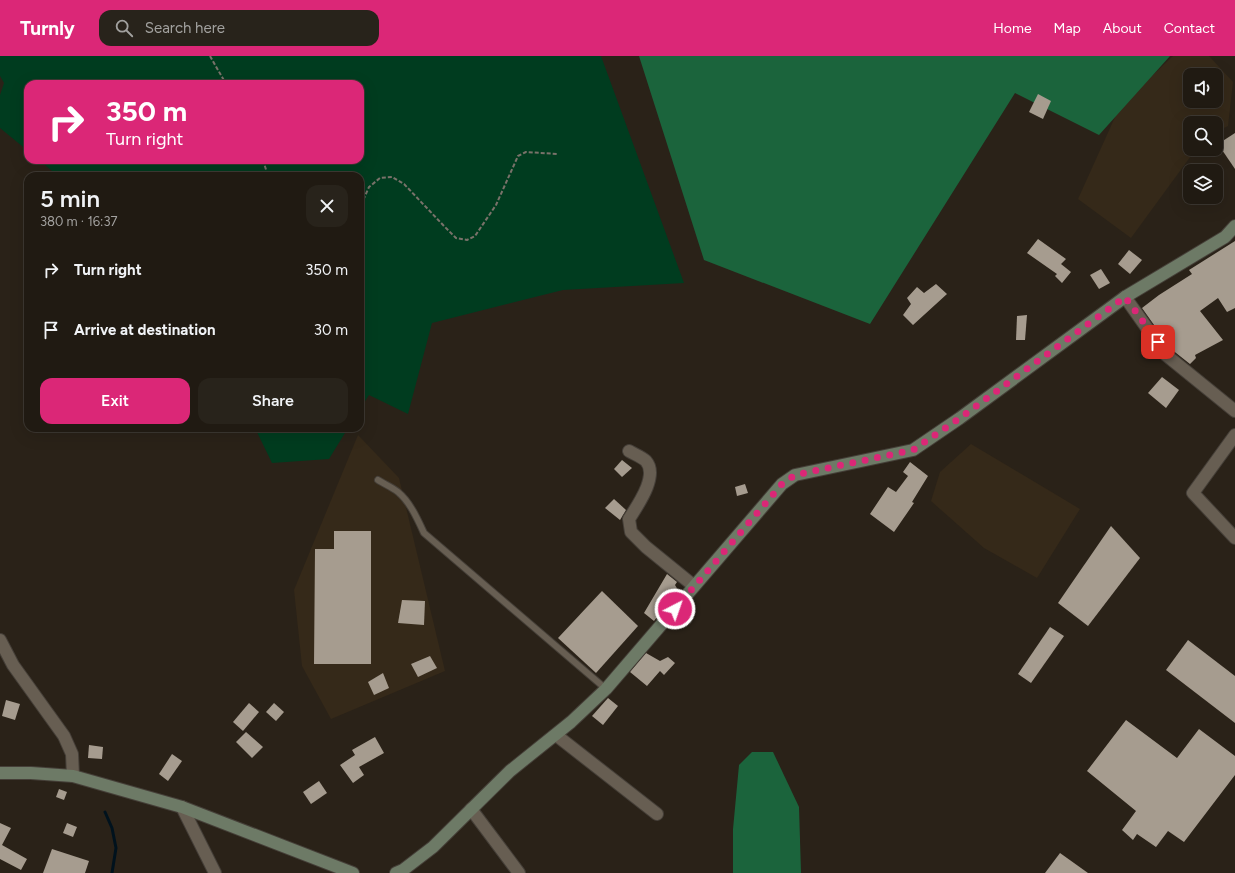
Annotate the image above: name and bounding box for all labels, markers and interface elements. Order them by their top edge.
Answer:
search box [99,10,379,46]
text: Turnly [20,17,75,40]
icon: search [113,17,135,39]
text: Search here [145,19,225,37]
text: Home [993,20,1032,37]
text: Map [1054,20,1081,37]
text: About [1103,20,1142,37]
text: Contact [1164,20,1215,37]
map controls [1183,68,1223,204]
button: sound [1183,68,1223,108]
text: 350 m [106,94,187,128]
icon: right [40,96,92,148]
button: search [1183,116,1223,156]
text: Turn right [106,128,183,150]
button: layers [1183,164,1223,204]
text: 5 min [40,184,100,213]
button: close [306,185,348,227]
text: 380 m · 16:37 [40,214,117,229]
icon: right [40,259,62,281]
text: Turn right [74,261,142,279]
text: 350 m [305,261,348,279]
icon: arrive [40,319,62,341]
text: Arrive at destination [74,321,215,339]
text: 30 m [314,321,348,339]
pin [1141,325,1175,359]
icon: arrive [1147,331,1169,353]
button: Exit [40,378,190,424]
button: Share [198,378,348,424]
position arrow [654,588,696,630]

